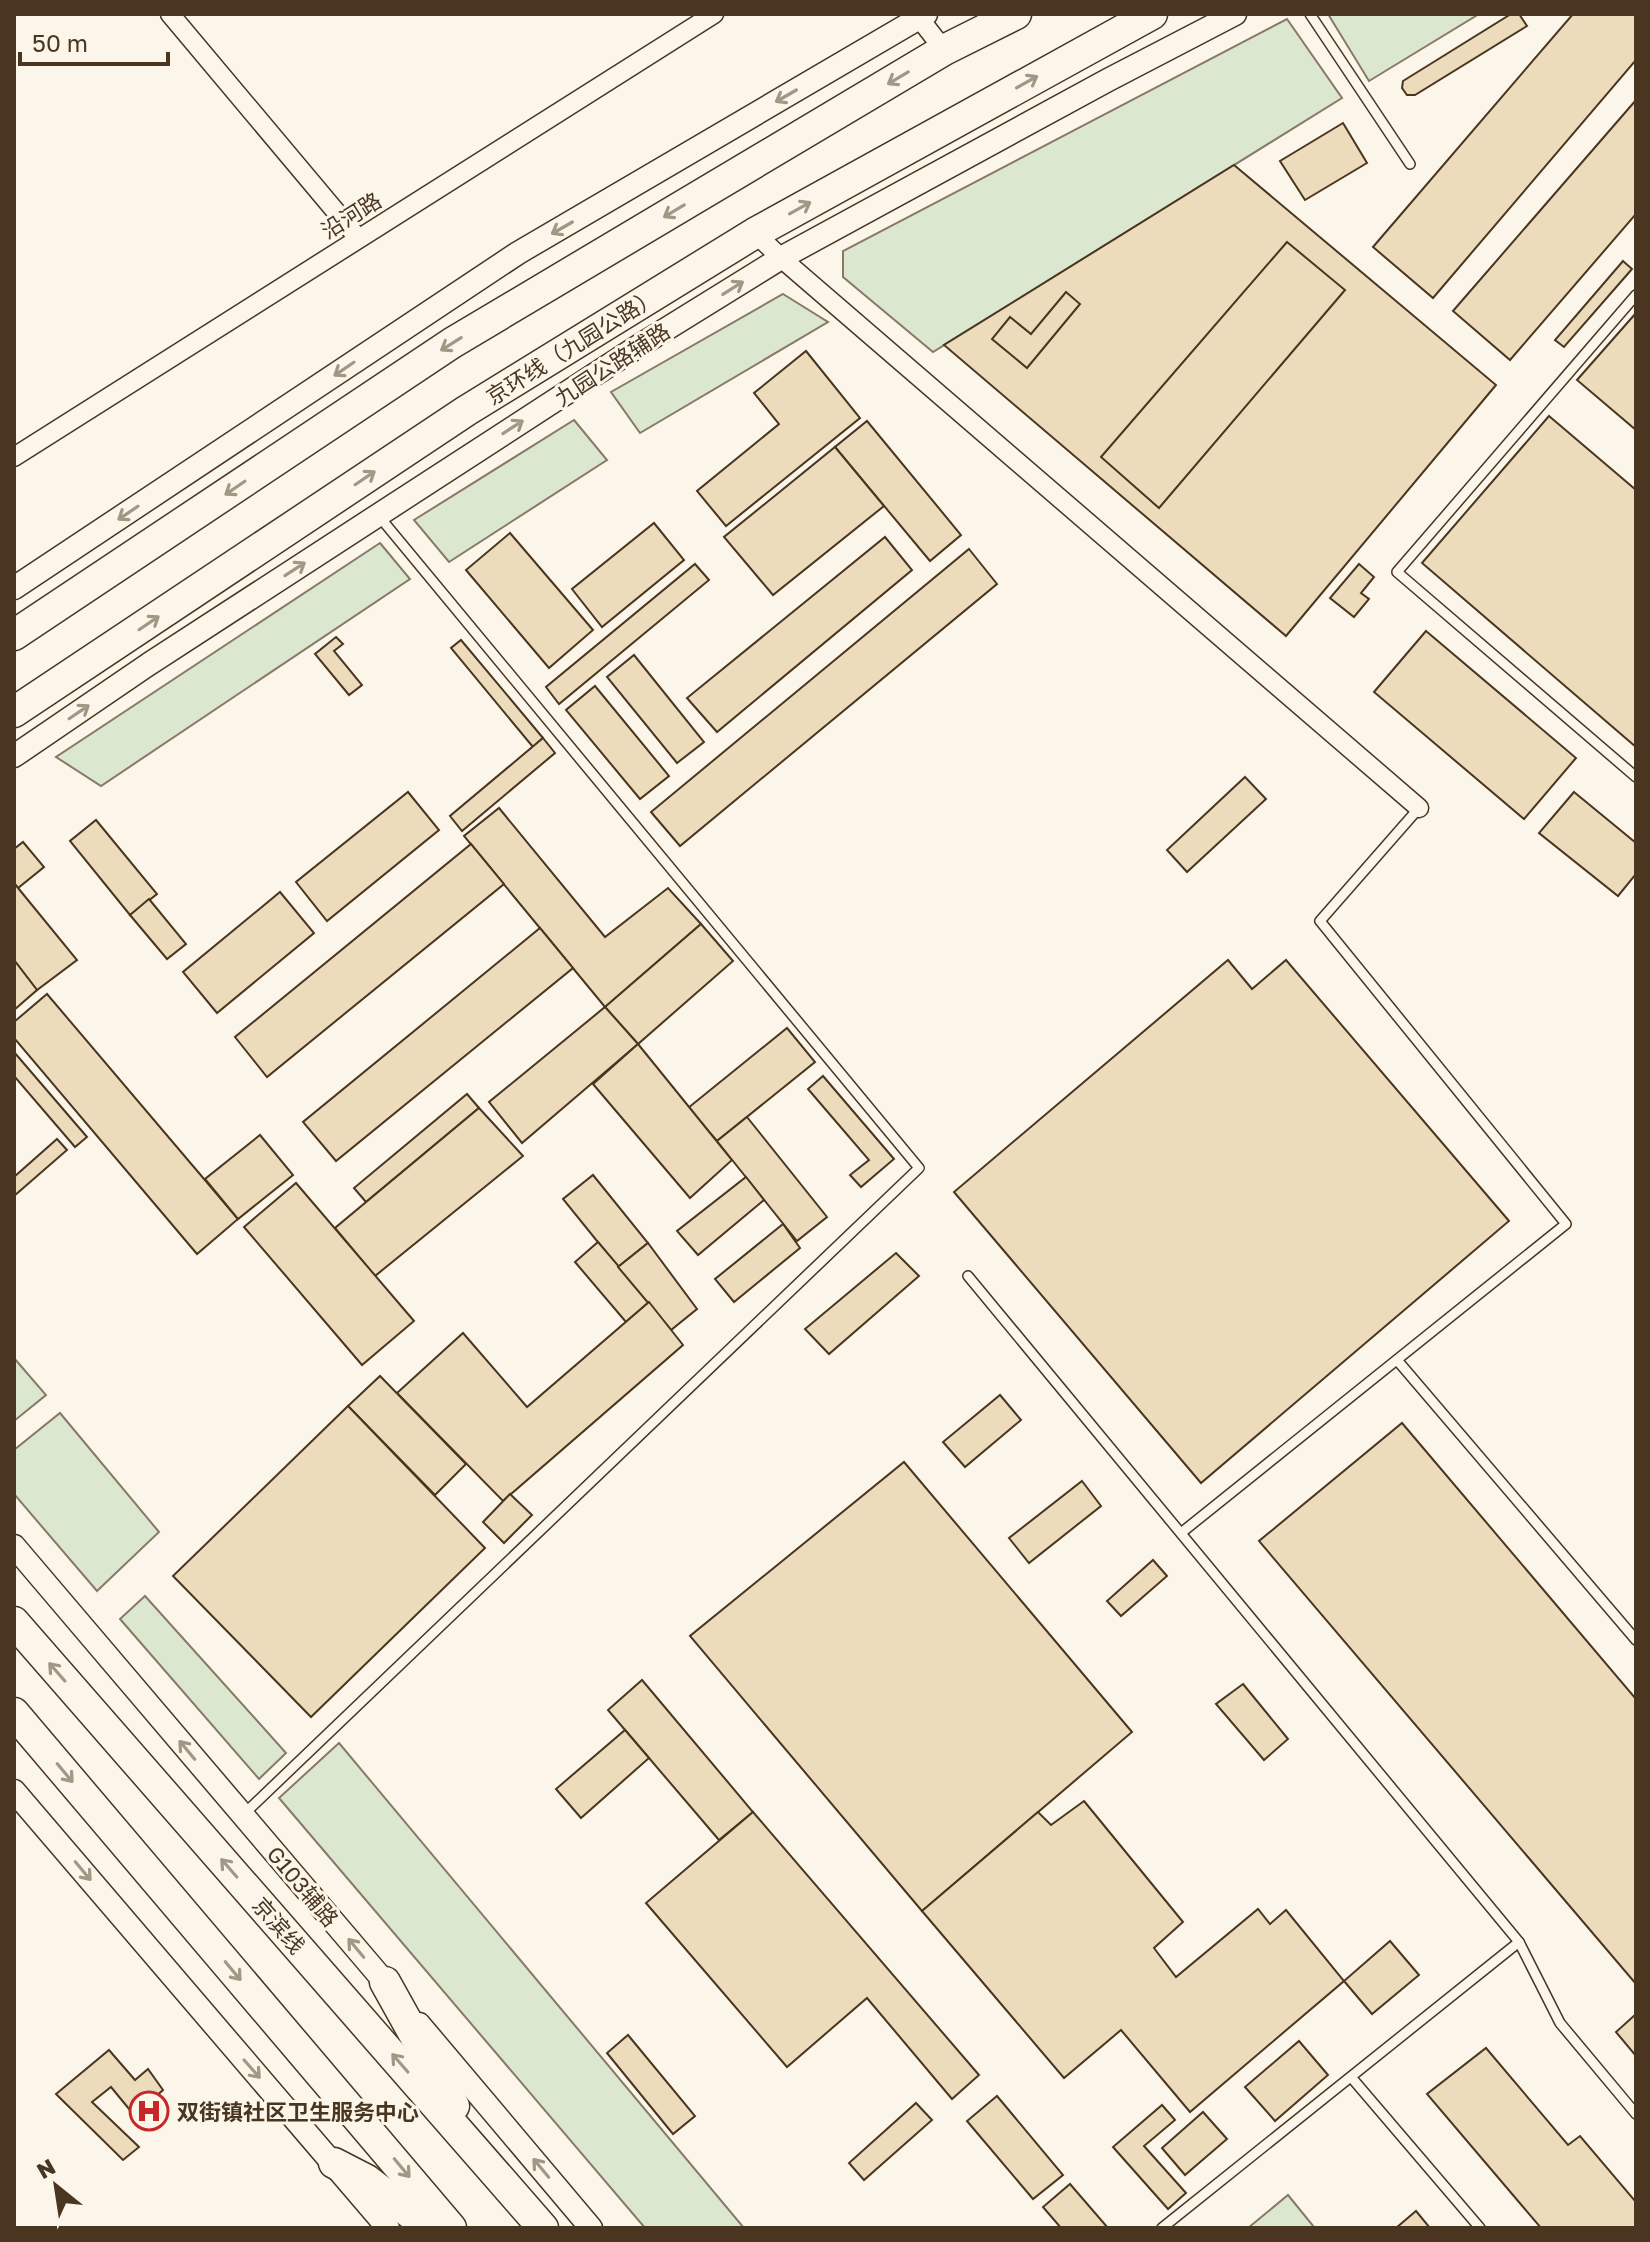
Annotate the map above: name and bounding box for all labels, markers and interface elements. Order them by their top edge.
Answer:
scale bar [20,16,168,66]
text: 50 m [32,28,88,57]
one-way arrow [887,70,910,86]
one-way arrow [1015,74,1038,90]
one-way arrow [775,88,798,104]
street label: 沿河路 [316,186,386,244]
one-way arrow [788,200,811,216]
one-way arrow [663,203,686,219]
one-way arrow [551,220,574,236]
one-way arrow [721,280,744,296]
street label: 京环线（九园公路） [481,282,663,410]
street label: 九园公路辅路 [549,317,675,411]
one-way arrow [440,337,463,353]
one-way arrow [334,361,356,377]
one-way arrow [502,419,524,436]
one-way arrow [354,470,376,487]
one-way arrow [224,480,246,496]
one-way arrow [117,505,139,521]
one-way arrow [284,560,306,577]
one-way arrow [137,614,159,631]
one-way arrow [67,704,89,720]
one-way arrow [49,1663,67,1683]
one-way arrow [178,1740,196,1760]
one-way arrow [56,1762,74,1782]
street label: G103辅路 [262,1840,344,1932]
one-way arrow [220,1859,238,1879]
one-way arrow [74,1861,92,1881]
street label: 京滨线 [247,1891,311,1959]
one-way arrow [347,1938,365,1958]
one-way arrow [224,1960,242,1980]
one-way arrow [392,2054,410,2074]
one-way arrow [243,2058,261,2078]
hospital icon: 双街镇社区卫生服务中心 [128,2090,170,2132]
place label: 双街镇社区卫生服务中心 [177,2098,419,2125]
north arrow [16,2146,96,2226]
text: N [32,2152,60,2184]
one-way arrow [393,2158,411,2178]
one-way arrow [532,2159,550,2179]

